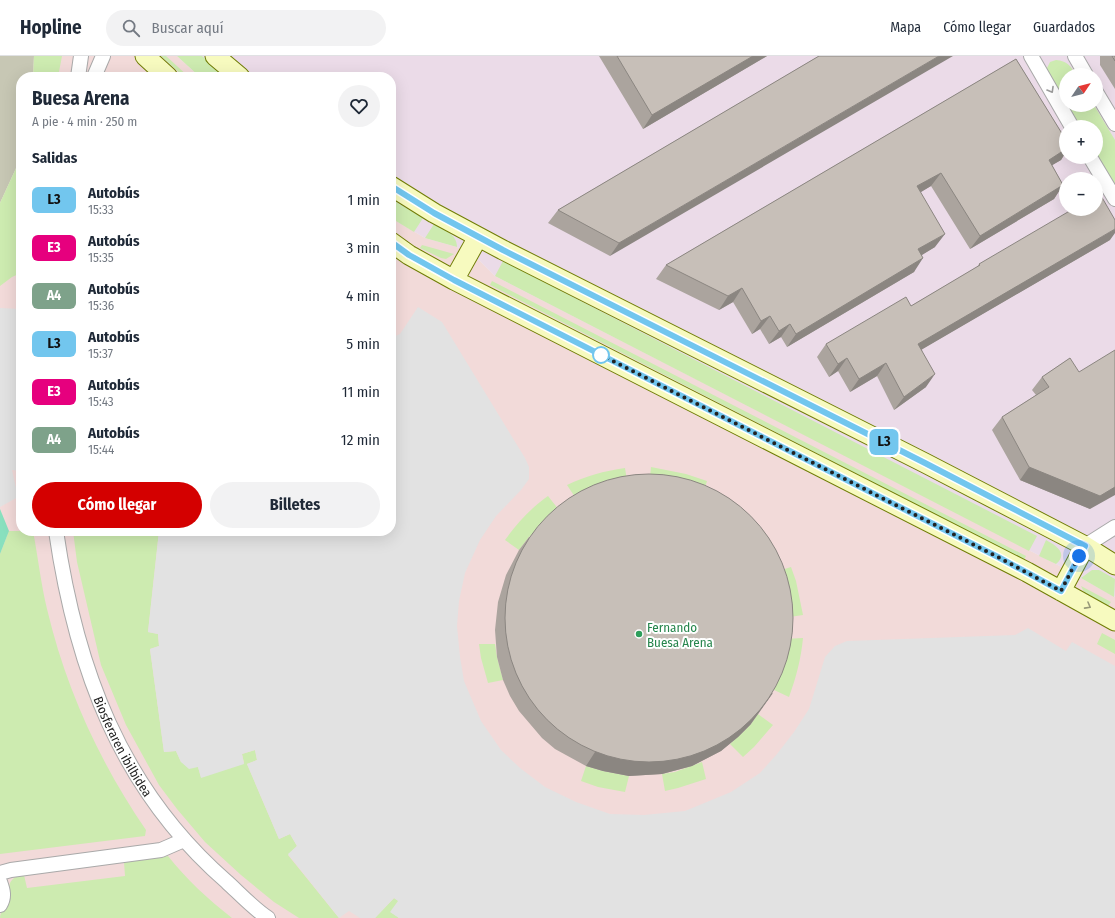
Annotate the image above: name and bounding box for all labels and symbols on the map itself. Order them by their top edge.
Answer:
north arrow [1059,68,1103,112]
one-way arrow [1046,86,1053,93]
unlabelled marker [592,346,610,364]
line badge: L3 [866,429,902,455]
your location [1069,546,1089,566]
one-way arrow [1084,601,1091,609]
place label: Fernando Buesa Arena [647,620,713,650]
marker: Fernando Buesa Arena [634,629,644,639]
street label: Biosferaren ibilbidea [90,694,155,799]

